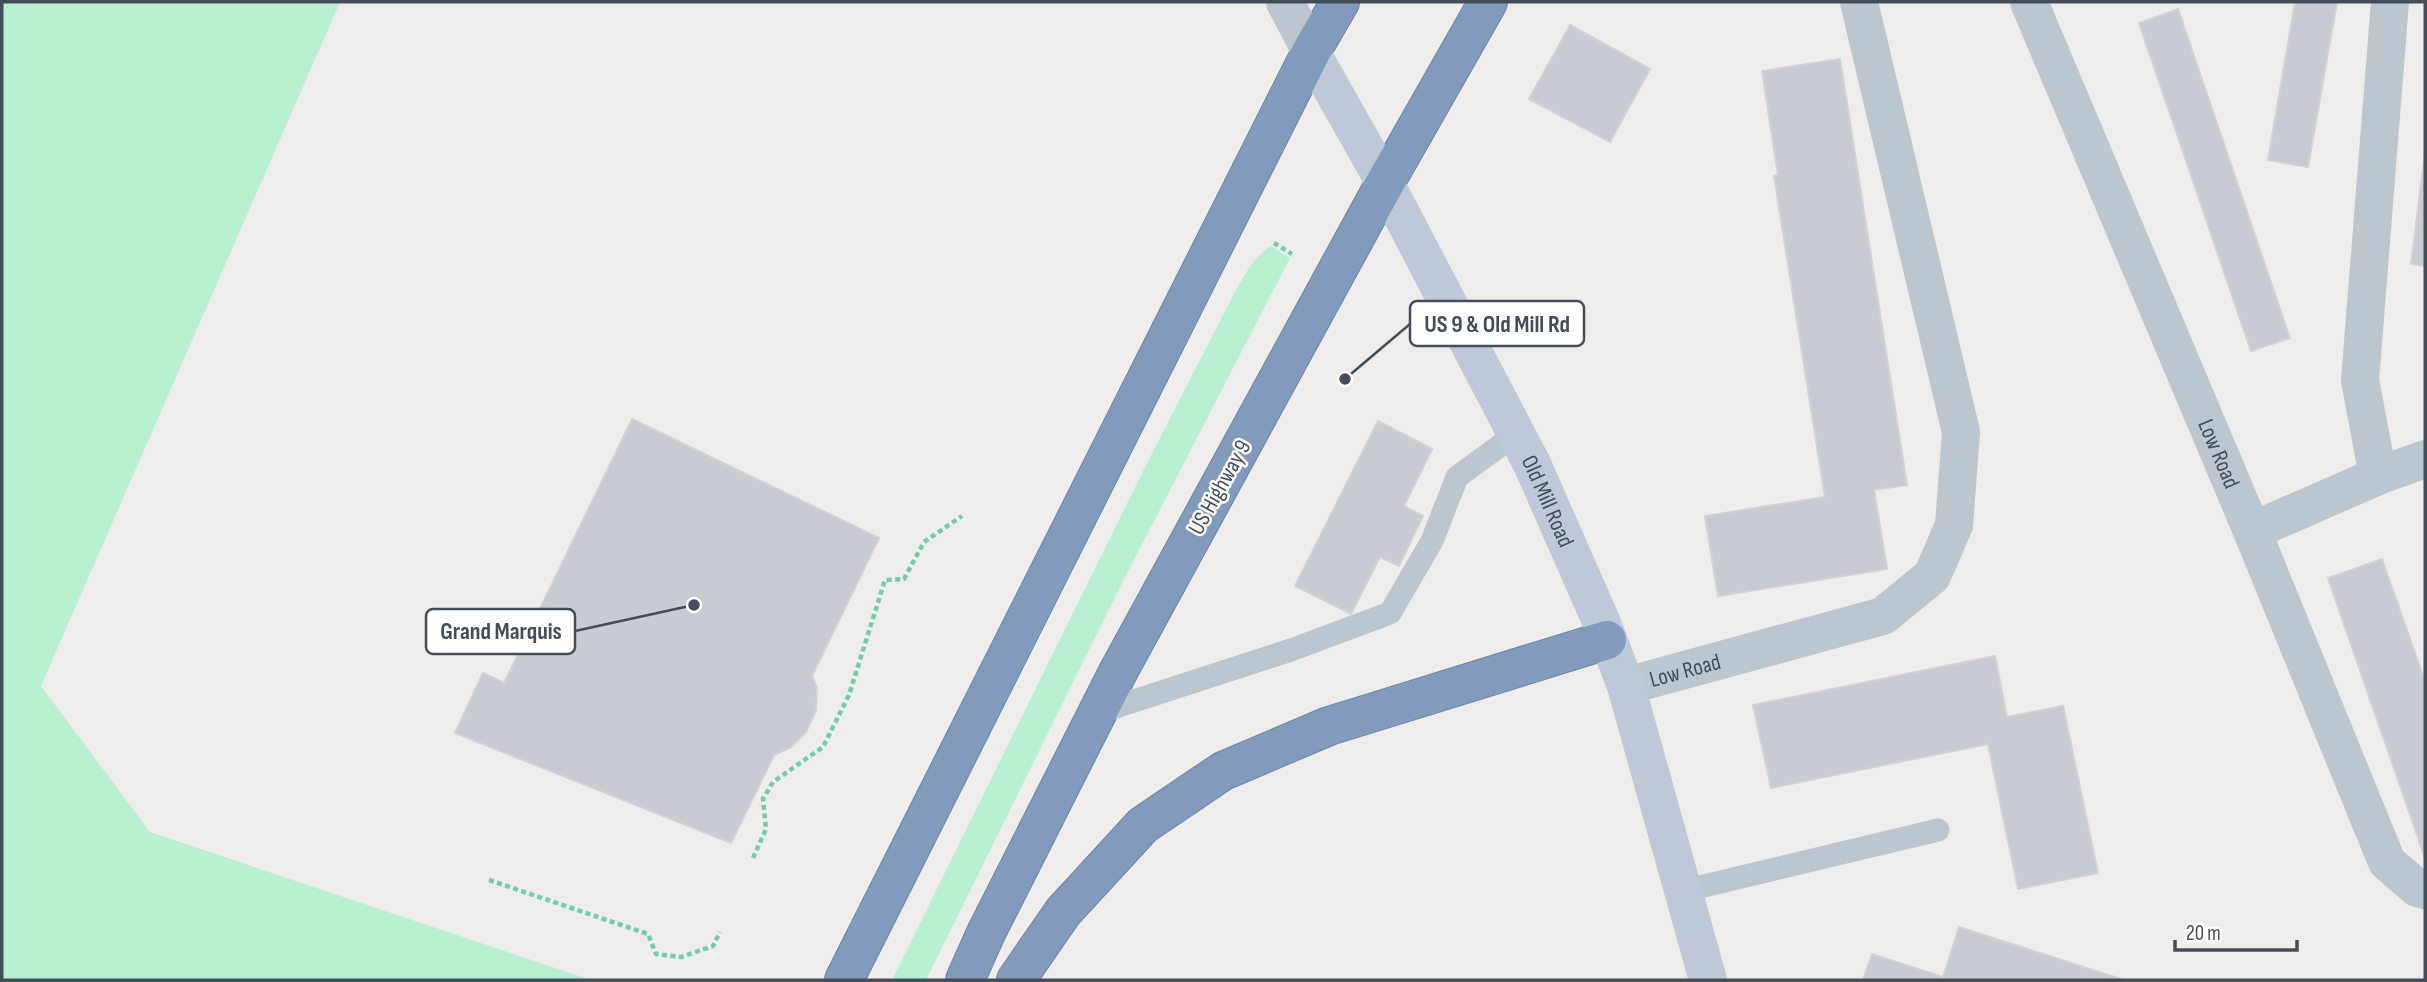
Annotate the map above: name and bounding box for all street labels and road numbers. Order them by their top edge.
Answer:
street label: Low Road [2191,415,2245,493]
street label: US Highway 9 [1182,435,1257,540]
street label: Old Mill Road [1515,451,1580,552]
street label: Low Road [1646,648,1724,694]

